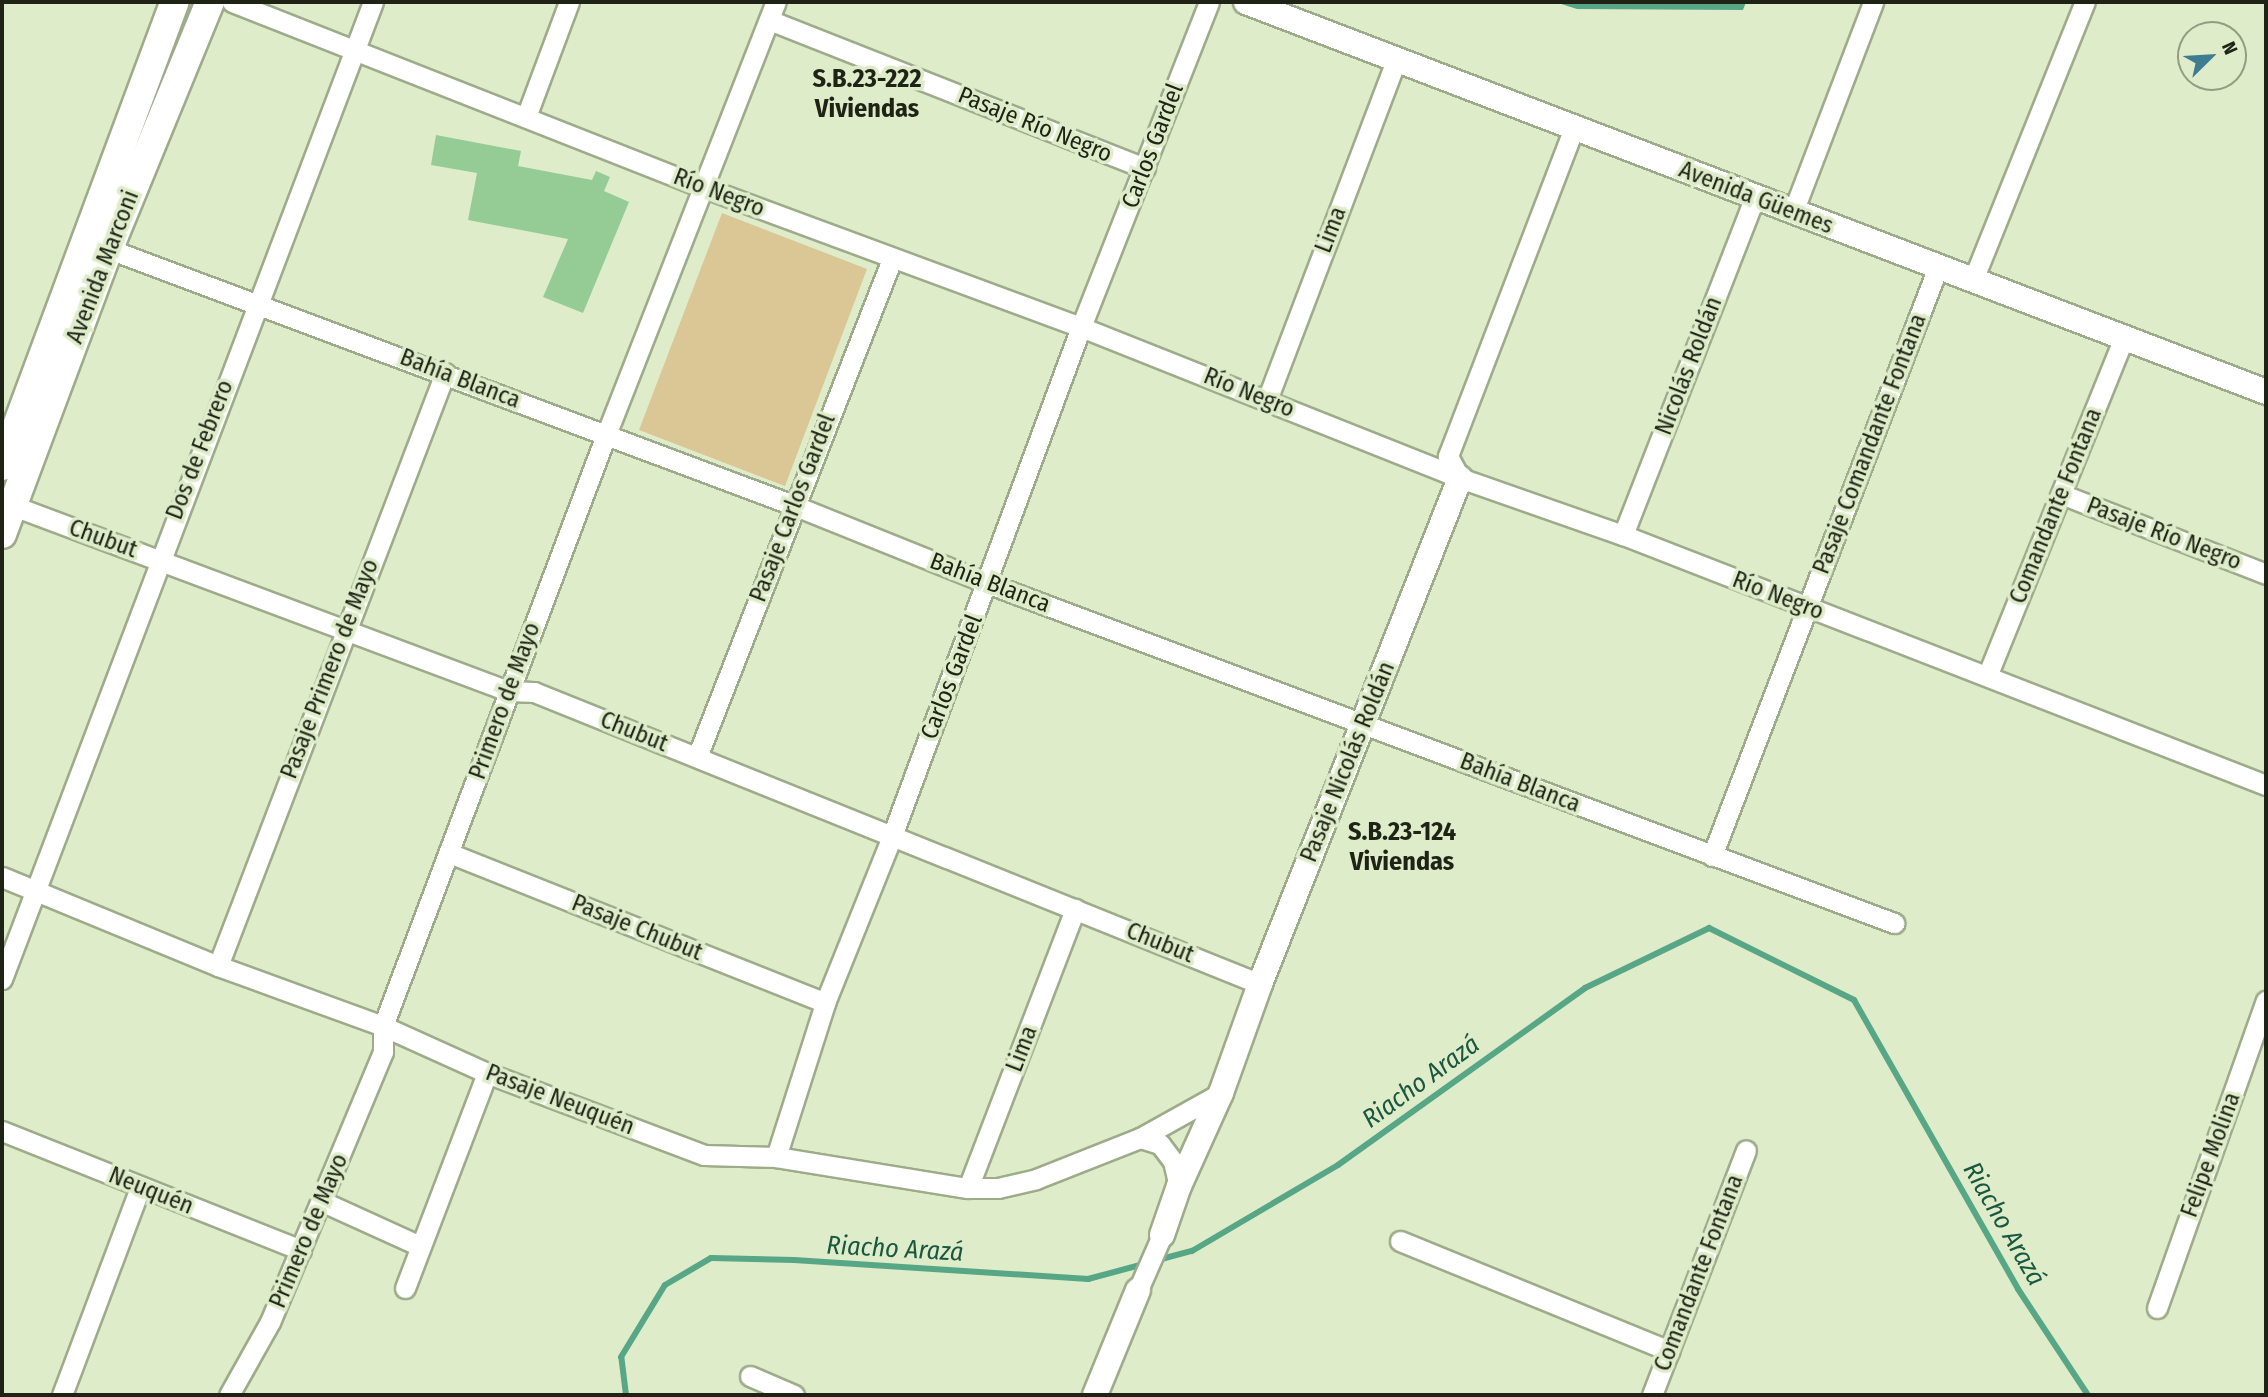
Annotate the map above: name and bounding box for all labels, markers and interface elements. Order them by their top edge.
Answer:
north arrow [2177,21,2247,91]
text: N [2217,38,2243,58]
district label: S.B.23-222 Viviendas [813,63,921,124]
street label: Carlos Gardel [1116,80,1190,212]
street label: Pasaje Río Negro [954,81,1116,169]
street label: Avenida Güemes [1675,155,1837,241]
street label: Río Negro [669,162,769,224]
street label: Avenida Marconi [61,186,145,348]
street label: Lima [1309,203,1353,257]
street label: Nicolás Roldán [1649,293,1729,439]
street label: Pasaje Comandante Fontana [1807,310,1933,578]
street label: Bahía Blanca [396,343,524,415]
street label: Río Negro [1199,362,1299,424]
street label: Dos de Febrero [160,376,240,524]
street label: Comandante Fontana [2004,404,2108,608]
street label: Pasaje Carlos Gardel [744,410,842,606]
street label: Pasaje Río Negro [2083,491,2245,577]
street label: Chubut [65,513,141,565]
street label: Bahía Blanca [926,547,1054,619]
street label: Pasaje Primero de Mayo [275,555,385,783]
street label: Río Negro [1728,565,1828,627]
street label: Carlos Gardel [915,611,989,743]
street label: Primero de Mayo [463,619,547,783]
street label: Pasaje Nicolás Roldán [1295,658,1401,866]
street label: Chubut [596,705,672,759]
street label: Bahía Blanca [1456,747,1584,819]
district label: S.B.23-124 Viviendas [1348,816,1456,878]
street label: Pasaje Chubut [567,889,707,967]
street label: Chubut [1122,916,1198,970]
street label: Lima [1000,1022,1044,1076]
water label: Riacho Arazá [1356,1029,1486,1135]
street label: Pasaje Neuquén [482,1058,638,1142]
street label: Felipe Molina [2175,1089,2247,1221]
street label: Primero de Mayo [264,1150,354,1312]
water label: Riacho Arazá [1956,1157,2052,1291]
street label: Neuquén [104,1161,198,1221]
street label: Comandante Fontana [1648,1171,1750,1375]
water label: Riacho Arazá [826,1230,964,1268]

